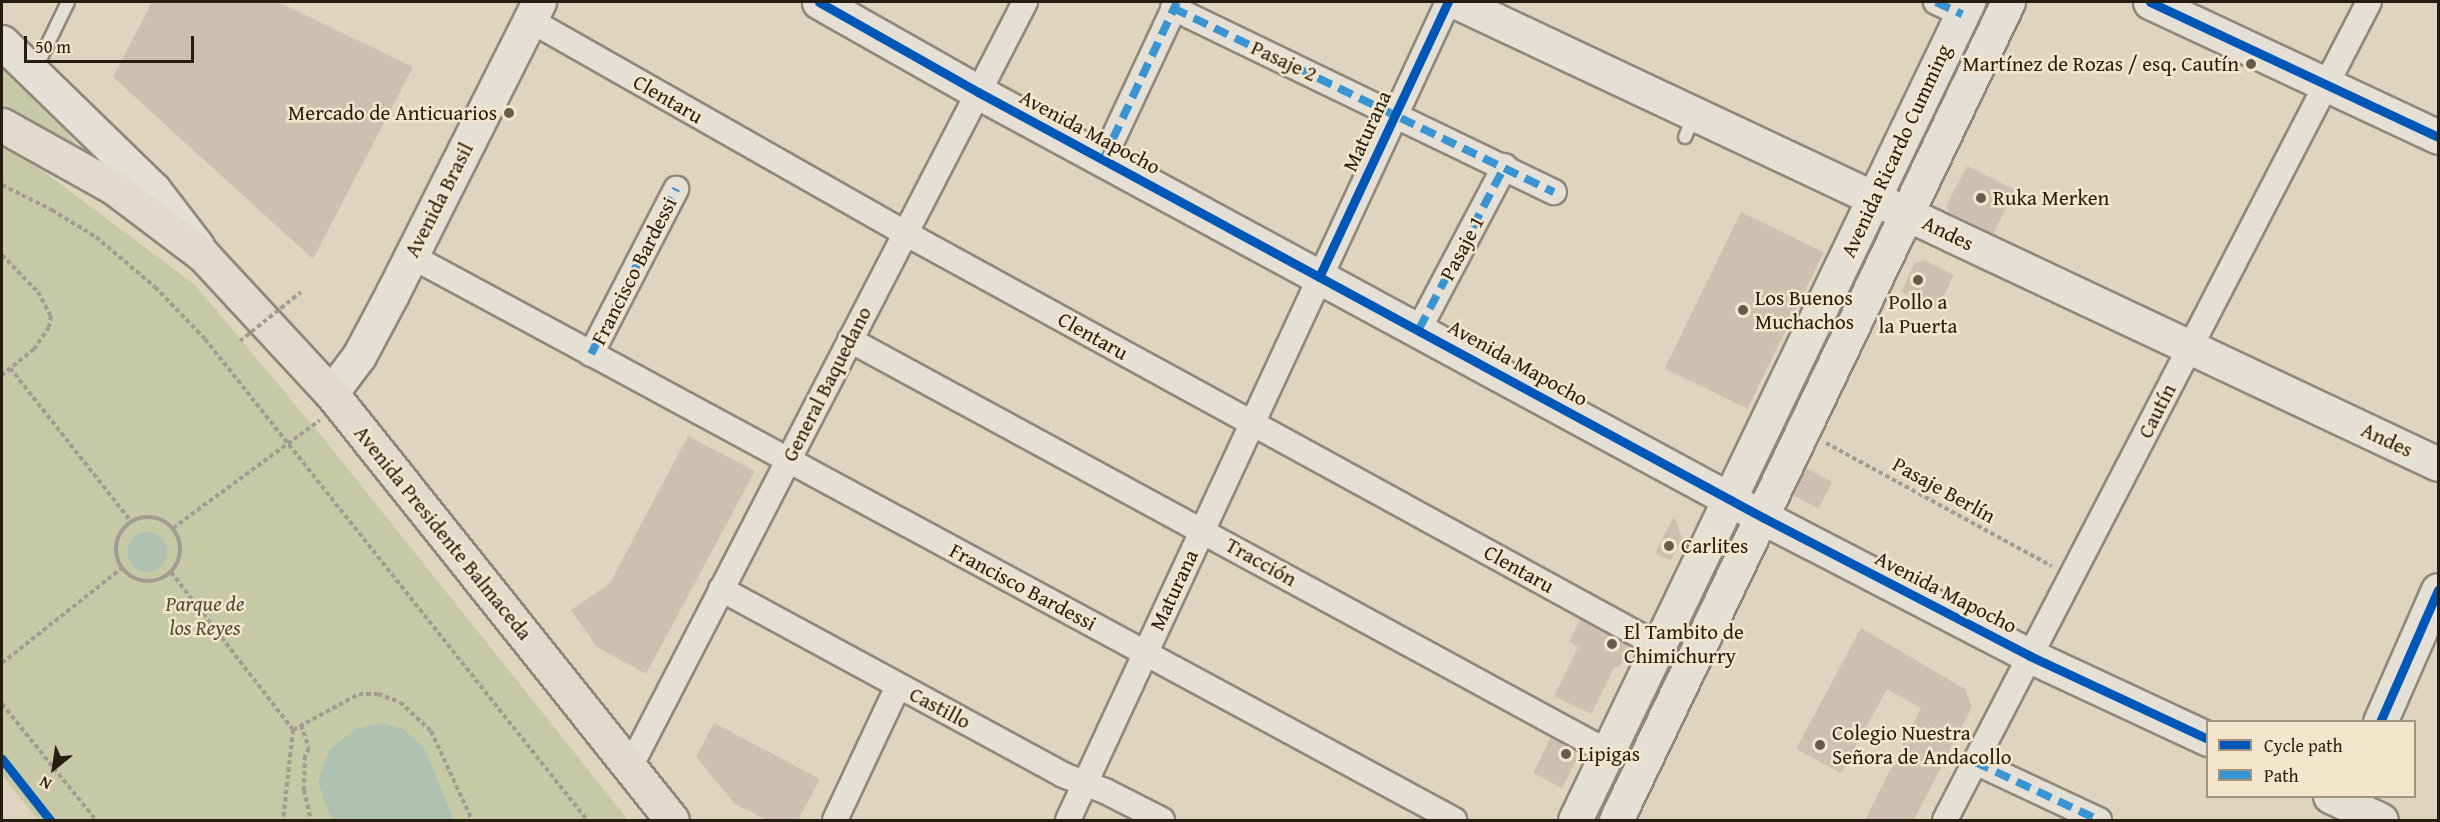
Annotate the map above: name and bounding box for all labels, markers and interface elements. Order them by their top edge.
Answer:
scale bar [27,24,196,62]
text: 50 m [35,33,71,60]
street label: Pasaje 2 [1247,35,1321,87]
street label: Avenida Ricardo Cumming [1835,40,1957,262]
place label: Martínez de Rozas / esq. Cautín [1963,51,2239,77]
marker: Martínez de Rozas / esq. Cautín [2244,57,2258,71]
street label: Clentaru [629,69,707,129]
street label: Avenida Mapocho [1015,84,1165,180]
street label: Maturana [1337,87,1397,175]
place label: Mercado de Anticuarios [288,100,497,126]
marker: Mercado de Anticuarios [502,106,516,120]
street label: Avenida Brasil [399,138,479,262]
place label: Ruka Merken [1993,185,2109,211]
marker: Ruka Merken [1974,191,1988,205]
street label: Francisco Bardessi [586,193,682,349]
street label: Andes [1918,210,1978,256]
street label: Pasaje 1 [1435,211,1489,285]
marker: Pollo a la Puerta [1911,273,1925,287]
place label: Los Buenos Muchachos [1755,285,1854,335]
place label: Pollo a la Puerta [1879,289,1957,339]
street label: General Baquedano [777,302,877,466]
marker: Los Buenos Muchachos [1736,303,1750,317]
street label: Clentaru [1054,306,1132,366]
street label: Avenida Mapocho [1444,314,1592,412]
street label: Cautín [2133,380,2181,442]
street label: Andes [2357,417,2417,463]
street label: Avenida Presidente Balmaceda [349,421,537,645]
street label: Pasaje Berlín [1888,451,2000,529]
street label: Tracción [1221,532,1301,592]
place label: Carlites [1681,533,1748,559]
street label: Francisco Bardessi [945,538,1101,636]
street label: Clentaru [1480,539,1558,599]
marker: Carlites [1662,539,1676,553]
street label: Avenida Mapocho [1871,545,2021,639]
street label: Maturana [1144,546,1204,634]
park label: Parque de los Reyes [166,591,244,641]
place label: El Tambito de Chimichurry [1624,619,1744,669]
marker: El Tambito de Chimichurry [1605,637,1619,651]
street label: Castillo [905,682,975,734]
place label: Colegio Nuestra Señora de Andacollo [1832,720,2011,770]
legend [2206,720,2416,798]
text: Cycle path [2264,732,2343,759]
north arrow [24,738,84,798]
marker: Colegio Nuestra Señora de Andacollo [1813,738,1827,752]
place label: Lipigas [1578,741,1640,767]
marker: Lipigas [1559,747,1573,761]
text: Path [2264,762,2299,789]
text: N [34,771,56,797]

